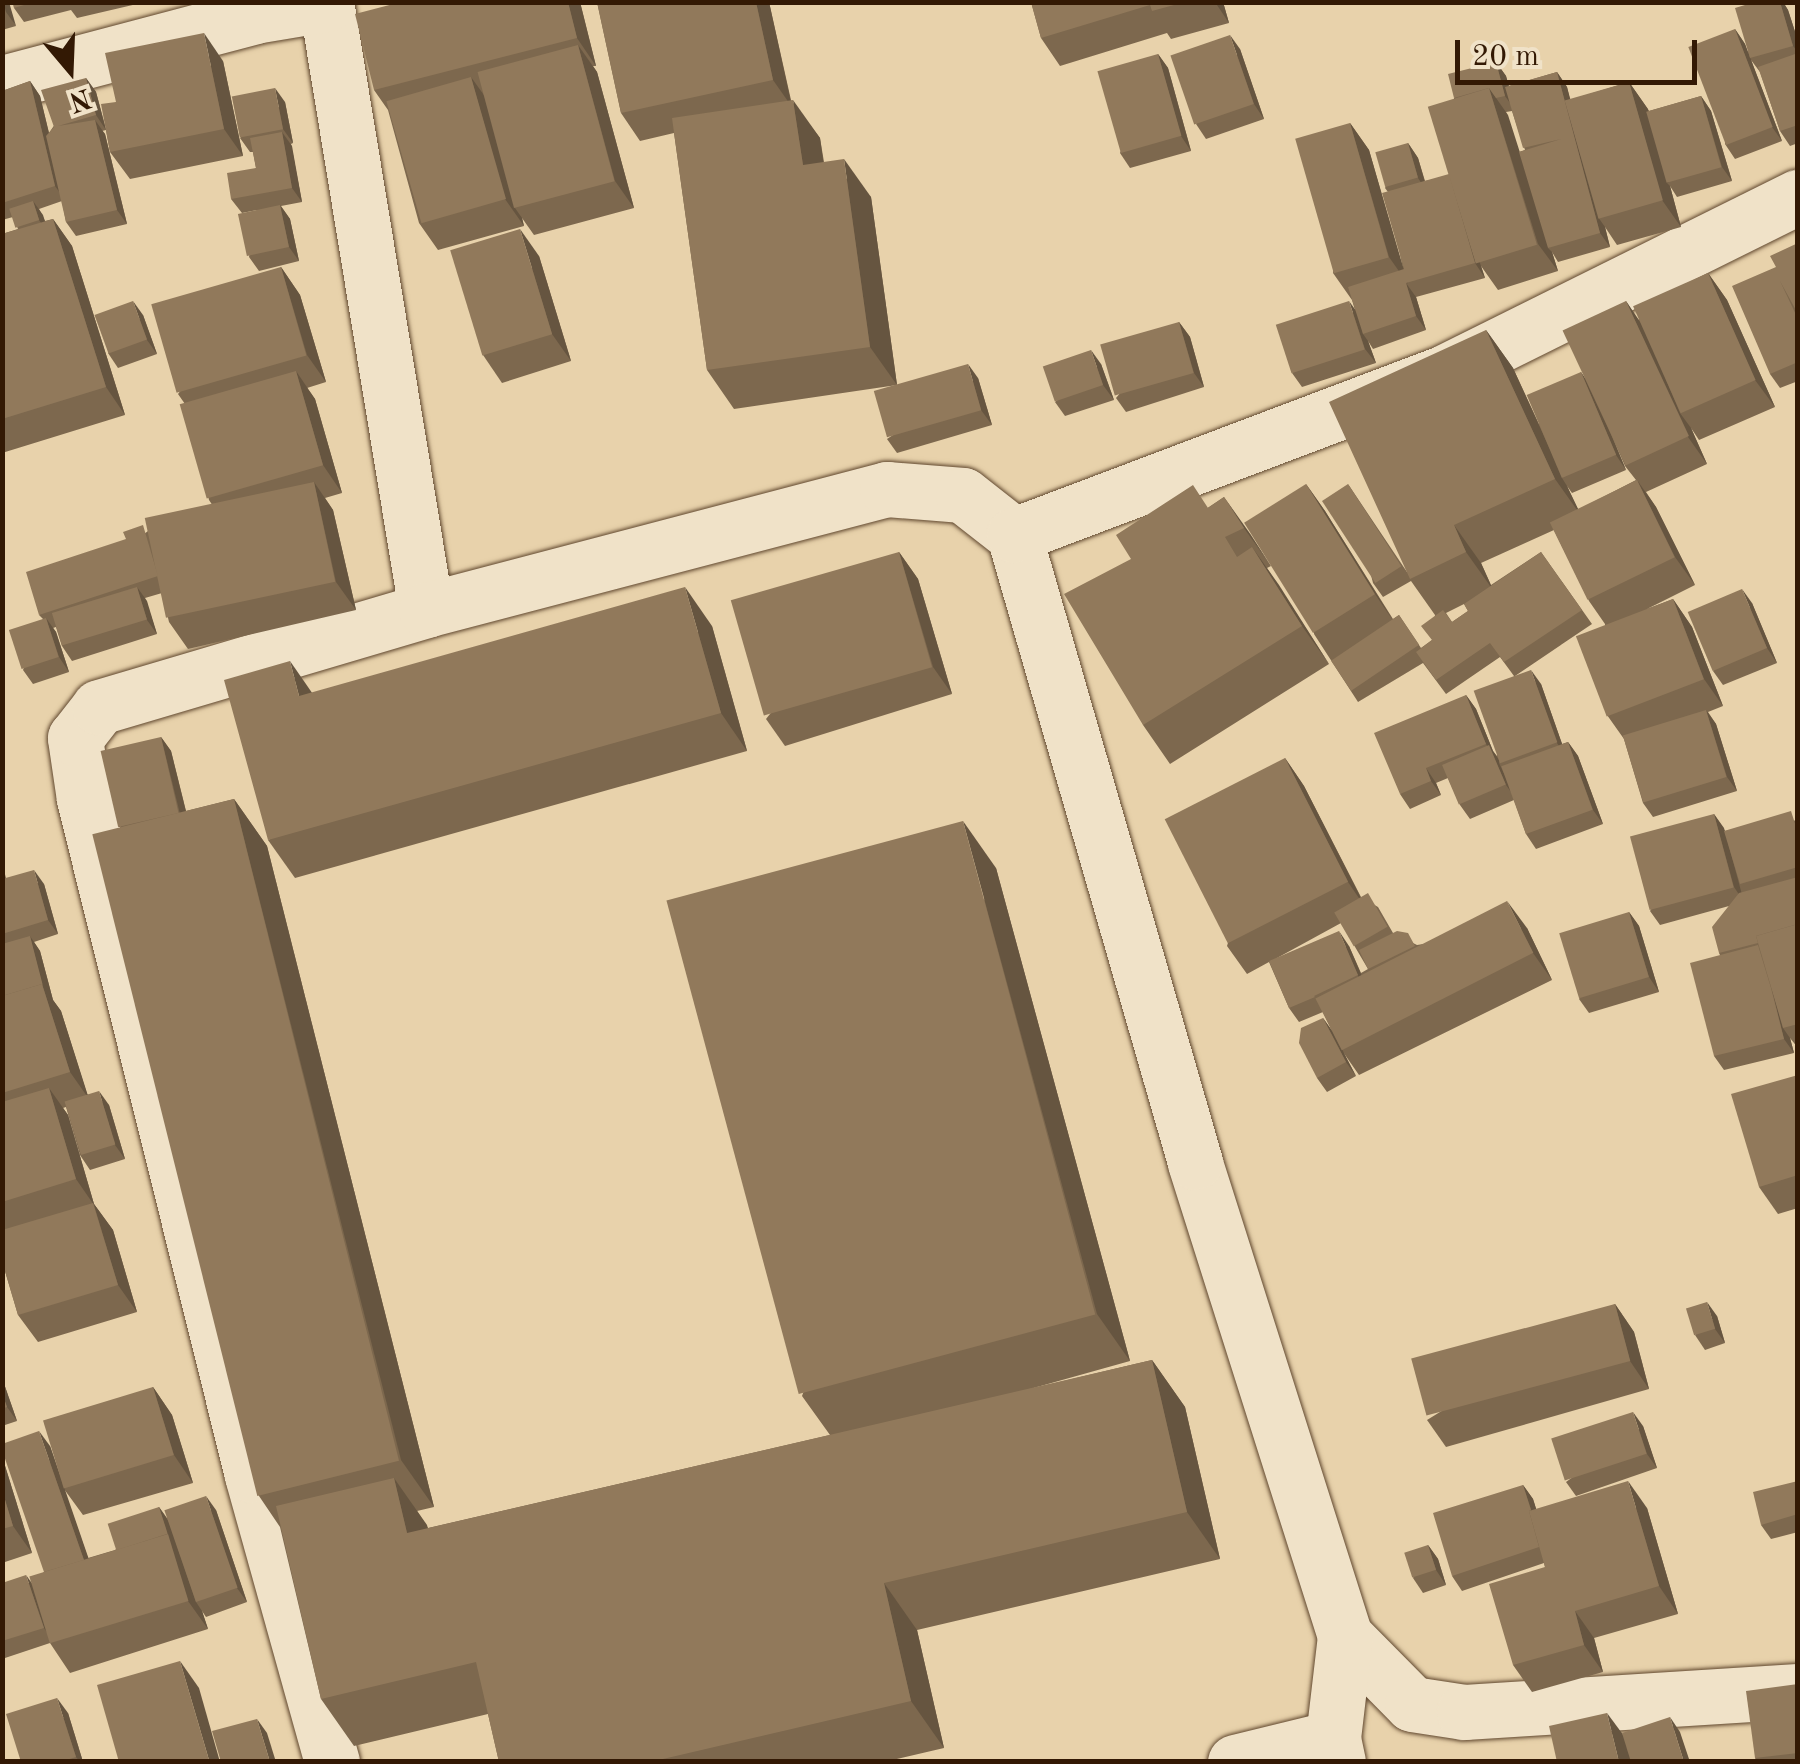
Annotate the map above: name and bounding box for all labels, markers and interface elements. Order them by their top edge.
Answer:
north arrow [20,20,120,120]
scale bar [1460,20,1702,82]
text: 20 m [1472,42,1539,72]
text: N [65,82,94,115]

